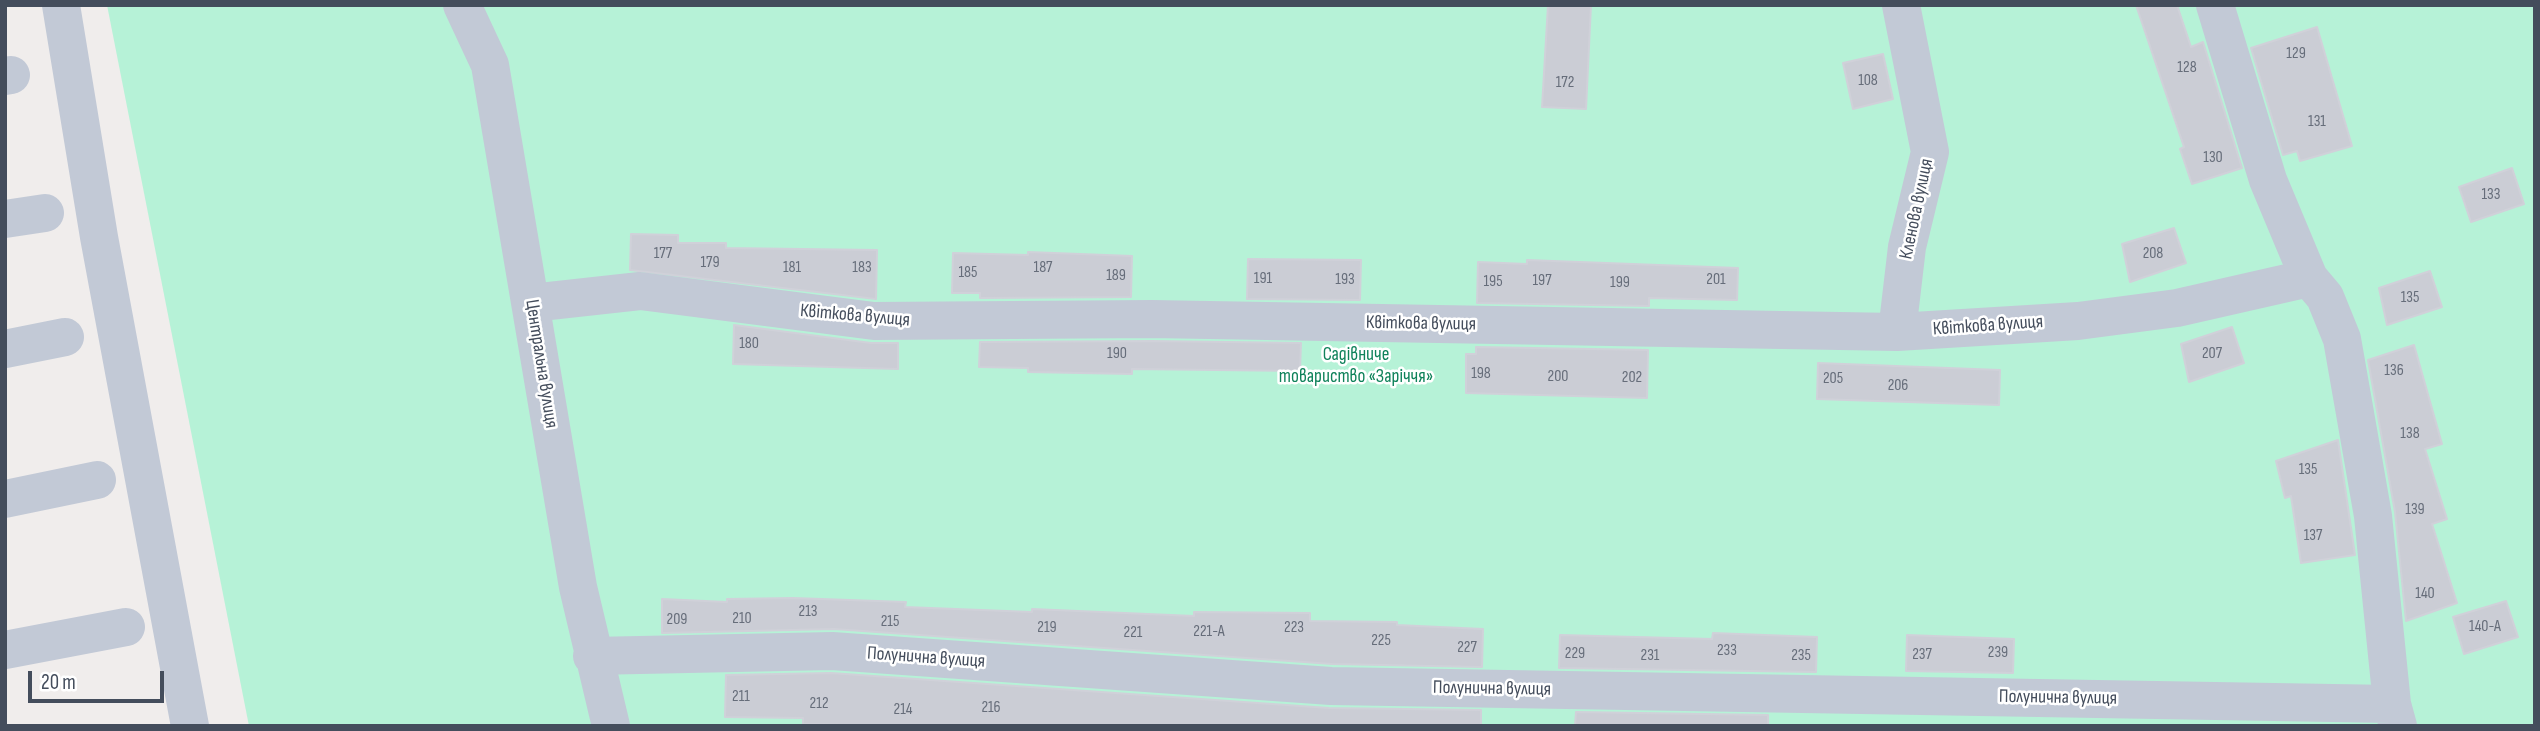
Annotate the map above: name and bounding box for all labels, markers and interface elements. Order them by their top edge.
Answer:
house number: 129 [2286,44,2306,64]
house number: 128 [2177,58,2197,78]
house number: 108 [1858,71,1878,91]
house number: 172 [1556,73,1574,93]
house number: 131 [2308,112,2326,132]
house number: 130 [2203,148,2223,168]
street label: Кленова вулиця [1895,157,1939,261]
house number: 133 [2481,185,2501,205]
house number: 177 [654,244,672,264]
house number: 208 [2143,244,2163,264]
house number: 179 [700,253,720,273]
house number: 181 [783,258,801,278]
house number: 183 [852,258,872,278]
house number: 187 [1034,258,1052,278]
house number: 185 [958,263,978,283]
house number: 189 [1106,266,1126,286]
house number: 191 [1254,269,1272,289]
house number: 193 [1335,270,1355,290]
house number: 201 [1706,270,1726,290]
house number: 197 [1532,271,1552,291]
house number: 195 [1483,272,1503,292]
house number: 199 [1610,273,1630,293]
house number: 135 [2401,288,2419,308]
street label: Центральна вулиця [520,298,562,430]
street label: Квіткова вулиця [799,300,911,332]
street label: Квіткова вулиця [1932,311,2044,341]
street label: Квіткова вулиця [1366,312,1476,336]
house number: 180 [739,334,759,354]
house number: 190 [1107,344,1127,364]
park label: Садівниче товариство «Заріччя» [1279,344,1433,388]
house number: 207 [2202,344,2222,364]
house number: 136 [2384,361,2404,381]
house number: 198 [1471,364,1491,384]
house number: 200 [1548,367,1568,387]
house number: 202 [1622,368,1642,388]
house number: 205 [1823,369,1843,389]
house number: 206 [1888,376,1908,396]
house number: 138 [2400,424,2420,444]
house number: 135 [2299,460,2317,480]
house number: 139 [2405,500,2425,520]
house number: 137 [2304,526,2322,546]
house number: 140 [2415,584,2435,604]
house number: 213 [799,602,817,622]
house number: 210 [732,609,752,629]
house number: 209 [667,610,687,630]
house number: 215 [881,612,899,632]
house number: 140-А [2469,617,2501,637]
house number: 219 [1037,618,1057,638]
house number: 223 [1284,618,1304,638]
house number: 221-А [1193,622,1225,642]
house number: 221 [1124,623,1142,643]
house number: 225 [1371,631,1391,651]
house number: 227 [1457,638,1477,658]
house number: 233 [1717,641,1737,661]
street label: Полунична вулиця [866,643,986,673]
house number: 239 [1988,643,2008,663]
house number: 229 [1565,644,1585,664]
house number: 237 [1912,645,1932,665]
house number: 231 [1641,646,1659,666]
house number: 235 [1791,646,1811,666]
scale bar [32,658,168,702]
text: 20 m [41,670,76,695]
street label: Полунична вулиця [1433,677,1551,701]
street label: Полунична вулиця [1999,686,2117,710]
house number: 211 [732,687,750,707]
house number: 212 [809,694,829,714]
house number: 216 [981,698,1001,718]
house number: 214 [894,700,912,720]

